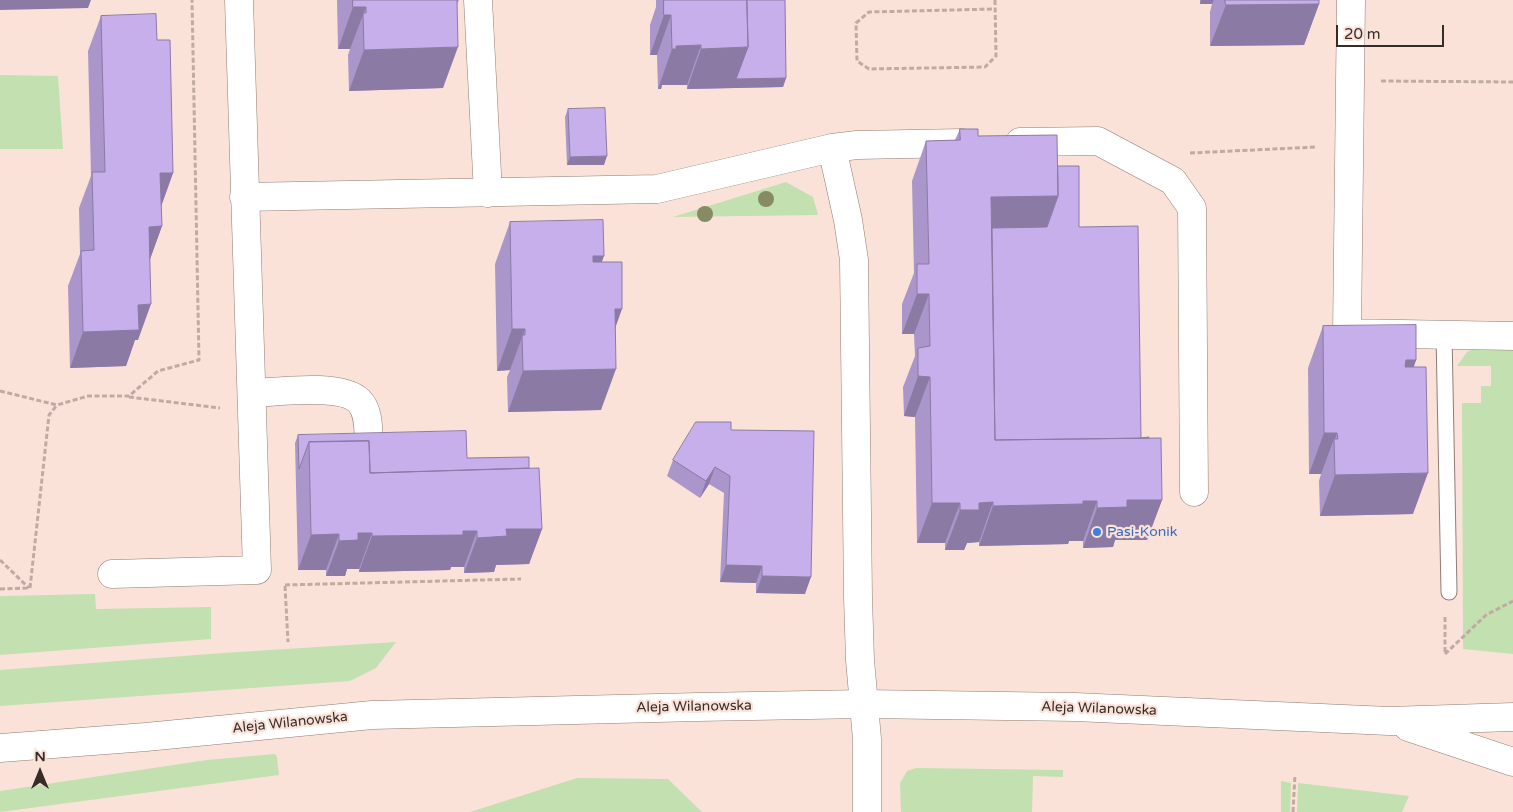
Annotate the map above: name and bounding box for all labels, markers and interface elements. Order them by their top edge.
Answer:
scale bar [1338,15,1446,47]
text: 20 m [1344,25,1381,43]
place label: Pasi-Konik [1107,524,1177,540]
marker: Pasi-Konik [1091,526,1103,538]
street label: Aleja Wilanowska [636,698,752,716]
street label: Aleja Wilanowska [1041,699,1157,719]
street label: Aleja Wilanowska [232,709,348,737]
north arrow [15,747,65,797]
text: N [34,748,46,765]

